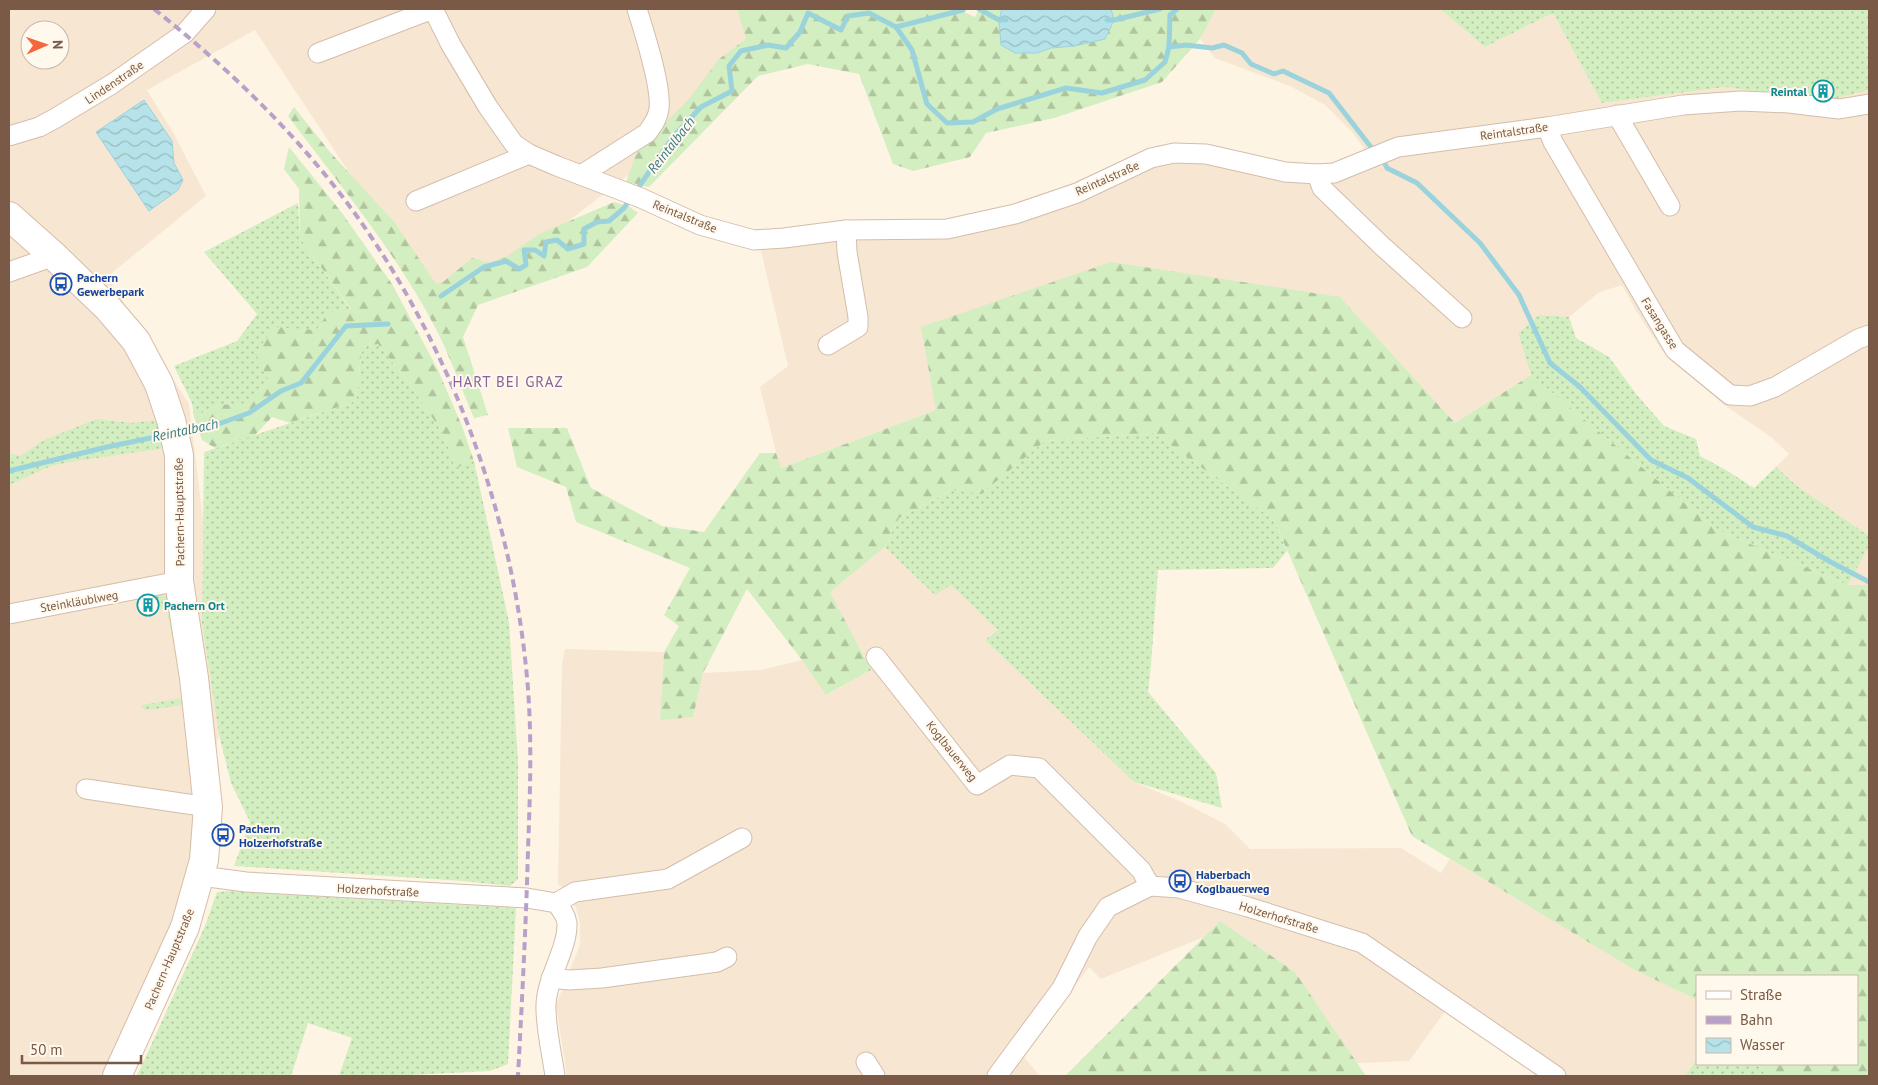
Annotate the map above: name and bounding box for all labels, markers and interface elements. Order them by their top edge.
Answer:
north arrow [20,20,70,70]
text: N [49,40,67,49]
street label: Lindenstraße [82,57,146,107]
building icon: Reintal [1811,79,1835,103]
place label: Reintal [1771,84,1807,99]
water label: Reintalbach [643,113,699,177]
street label: Reintalstraße [1479,119,1549,143]
street label: Reintalstraße [1073,157,1141,199]
street label: Reintalstraße [651,196,719,236]
place label: Pachern Gewerbepark [77,270,144,299]
bus stop icon: Pachern Gewerbepark [49,272,73,296]
street label: Fasangasse [1638,294,1682,352]
district label: HART BEI GRAZ [452,372,564,391]
water label: Reintalbach [150,414,220,446]
street label: Pachern-Hauptstraße [171,458,187,566]
street label: Steinkläublweg [39,587,119,615]
building icon: Pachern Ort [136,593,160,617]
place label: Pachern Ort [164,598,226,613]
street label: Koglbauerweg [923,718,981,784]
place label: Pachern Holzerhofstraße [239,821,322,850]
bus stop icon: Pachern Holzerhofstraße [211,823,235,847]
place label: Haberbach Koglbauerweg [1196,867,1269,896]
bus stop icon: Haberbach Koglbauerweg [1168,869,1192,893]
street label: Holzerhofstraße [336,880,420,900]
street label: Holzerhofstraße [1237,898,1321,936]
street label: Pachern-Hauptstraße [141,906,197,1012]
legend [1696,975,1858,1065]
text: Straße [1740,985,1782,1004]
text: Bahn [1740,1010,1773,1029]
scale bar [22,1032,141,1064]
text: Wasser [1740,1035,1785,1054]
text: 50 m [30,1040,63,1059]

